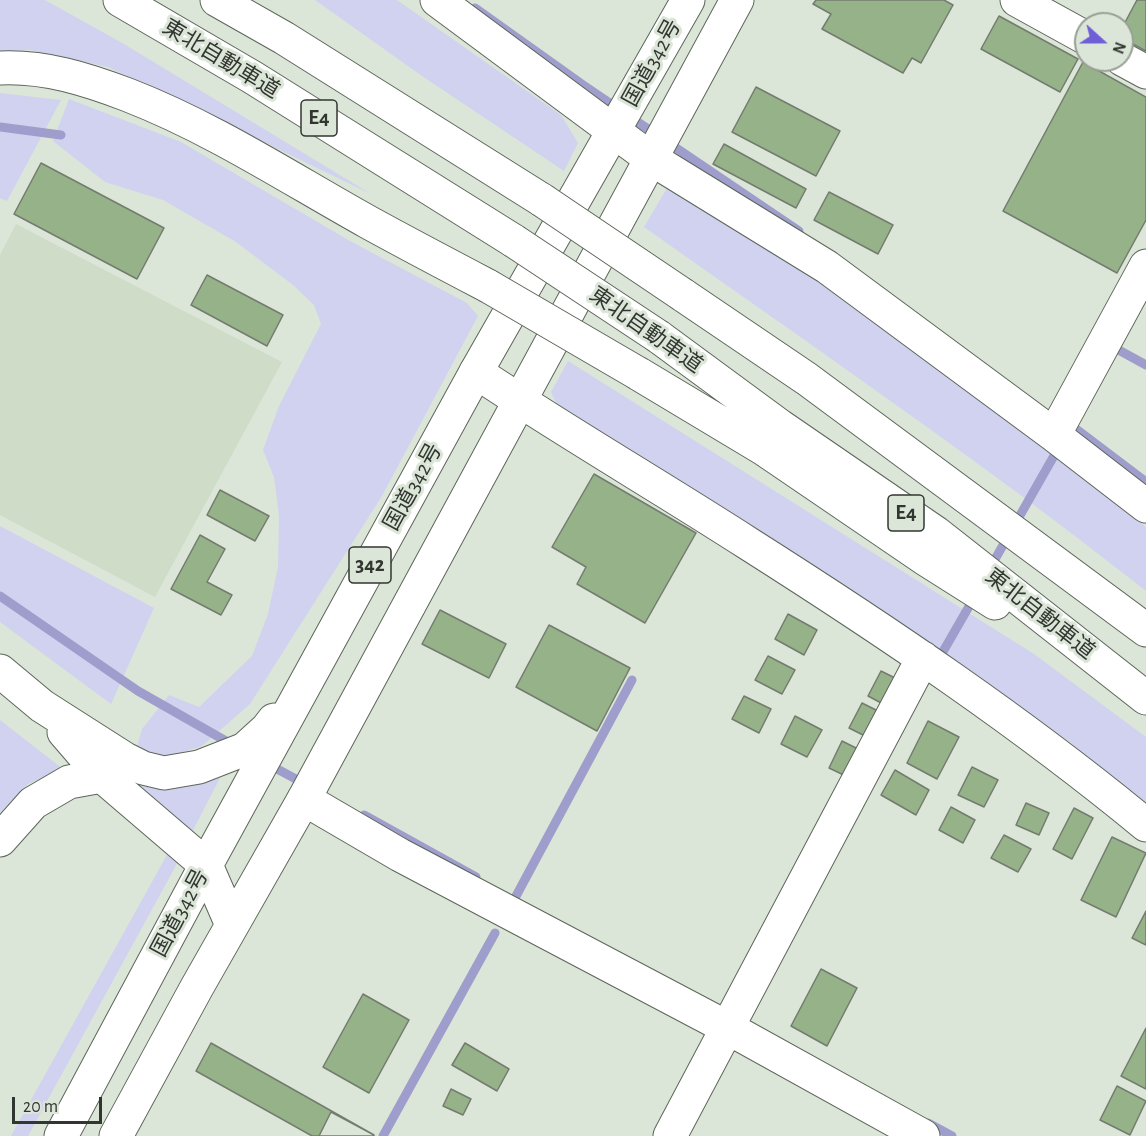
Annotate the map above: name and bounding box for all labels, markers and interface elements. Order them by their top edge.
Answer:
north arrow [1074,12,1134,72]
street label: 東北自動車道 [158,14,284,104]
street label: 国道342号 [617,15,687,111]
text: N [1109,40,1128,56]
road number: E4 [301,100,337,136]
street label: 東北自動車道 [584,281,708,379]
street label: 国道342号 [378,439,448,535]
road number: E4 [888,495,924,531]
road number: 342 [349,547,391,583]
street label: 東北自動車道 [980,563,1100,665]
street label: 国道342号 [146,865,214,961]
scale bar [15,1085,105,1123]
text: 20 m [23,1098,58,1116]

